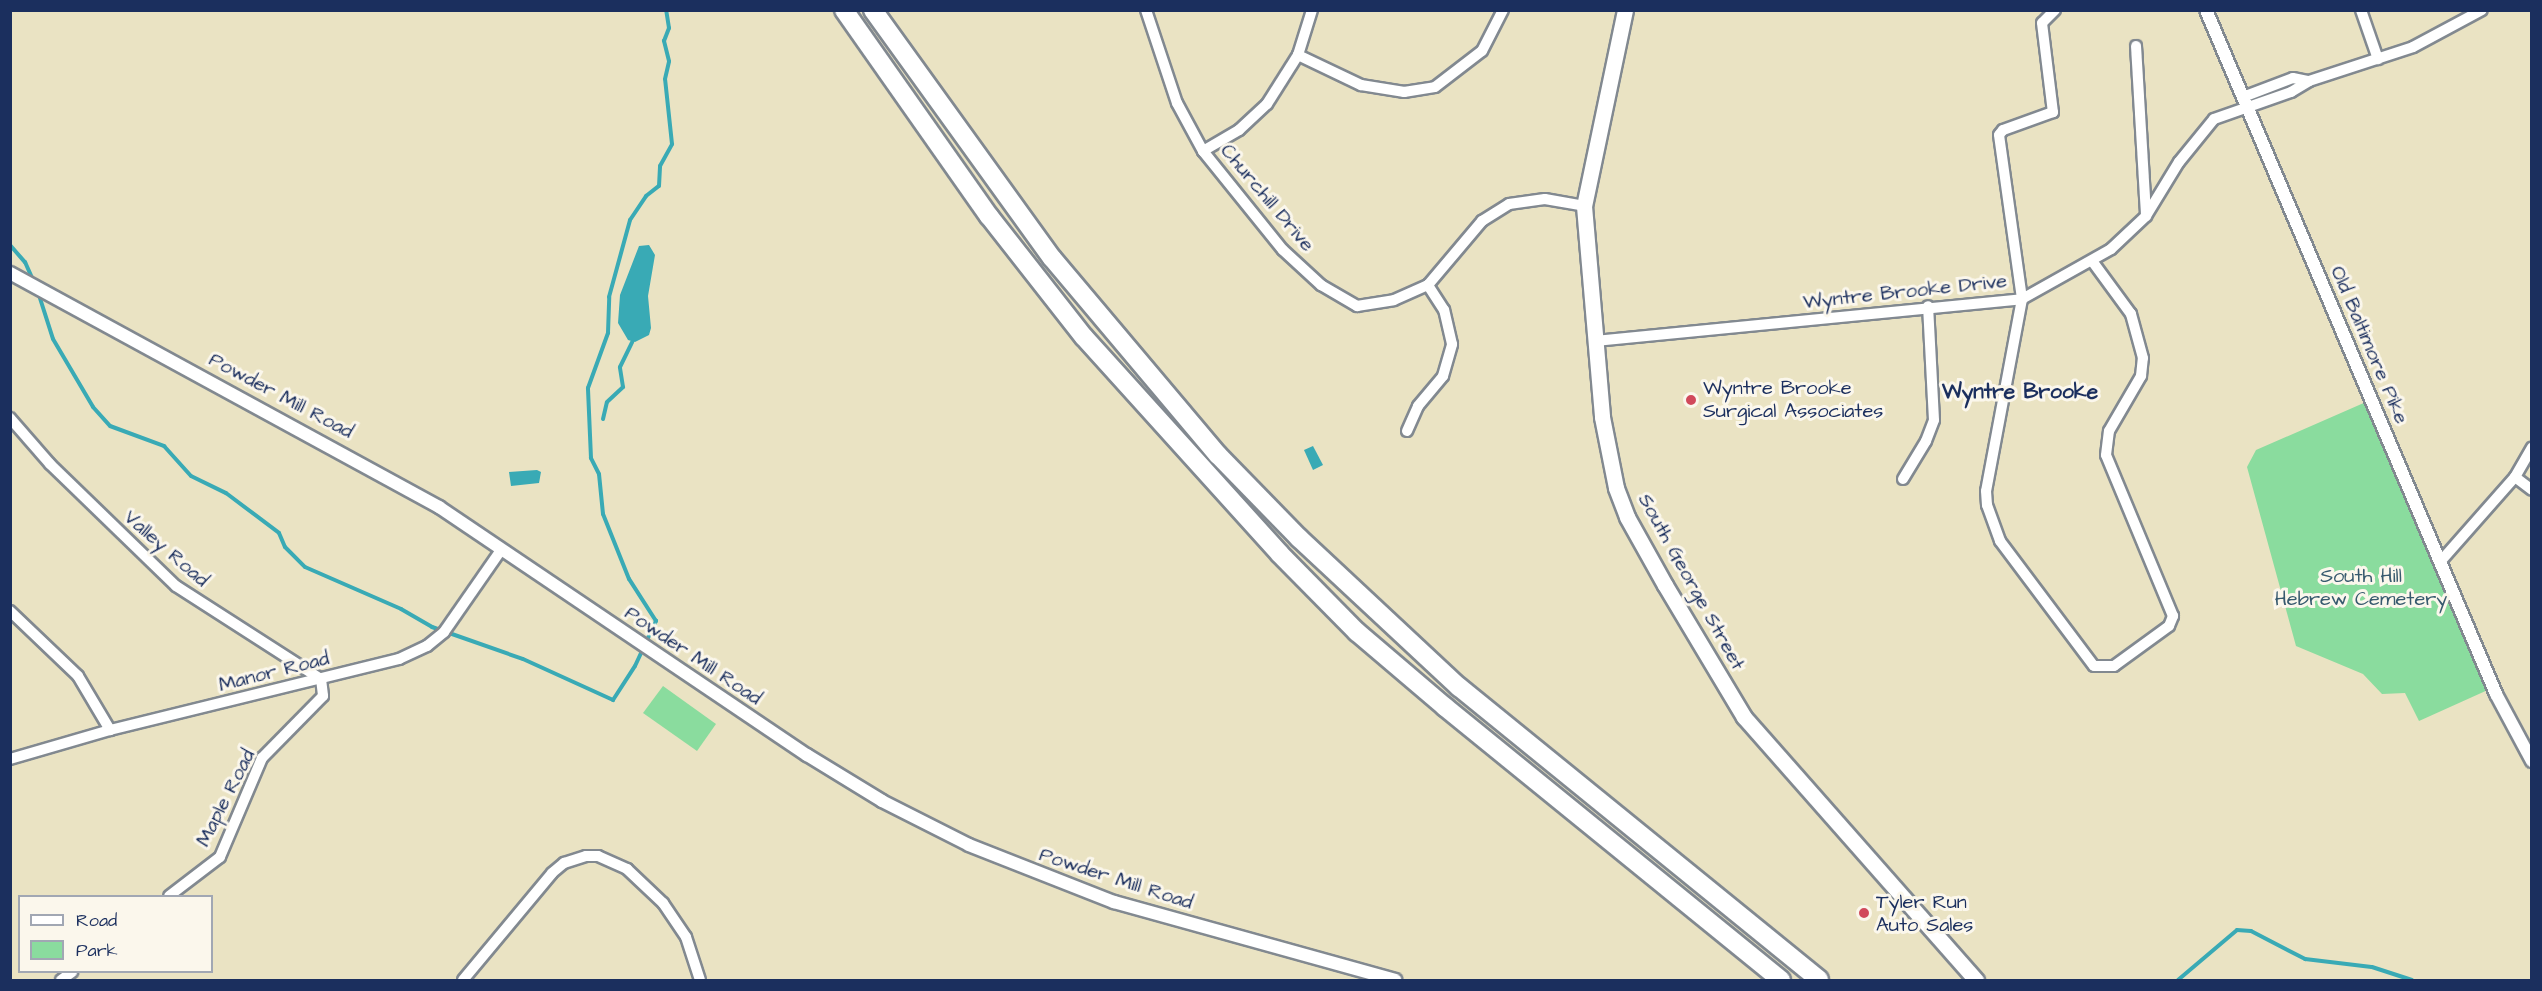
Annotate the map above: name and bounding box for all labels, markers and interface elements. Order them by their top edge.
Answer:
street label: Churchill Drive [1215,139,1319,257]
street label: Old Baltimore Pike [2325,263,2413,427]
street label: Wyntre Brooke Drive [1802,269,2008,315]
street label: Powder Mill Road [205,348,357,444]
place label: Wyntre Brooke Surgical Associates [1703,376,1883,423]
district label: Wyntre Brooke [1942,379,2098,405]
marker: Wyntre Brooke Surgical Associates [1684,393,1698,407]
street label: South George Street [1632,490,1750,674]
street label: Valley Road [119,506,213,592]
park label: South Hill Hebrew Cemetery [2275,565,2447,612]
street label: Powder Mill Road [620,601,766,711]
street label: Manor Road [216,647,332,697]
street label: Maple Road [191,745,261,851]
street label: Powder Mill Road [1036,843,1196,915]
place label: Tyler Run Auto Sales [1876,890,1973,937]
legend [18,895,213,973]
marker: Tyler Run Auto Sales [1857,906,1871,920]
text: Road [76,908,117,933]
text: Park [76,938,118,963]

